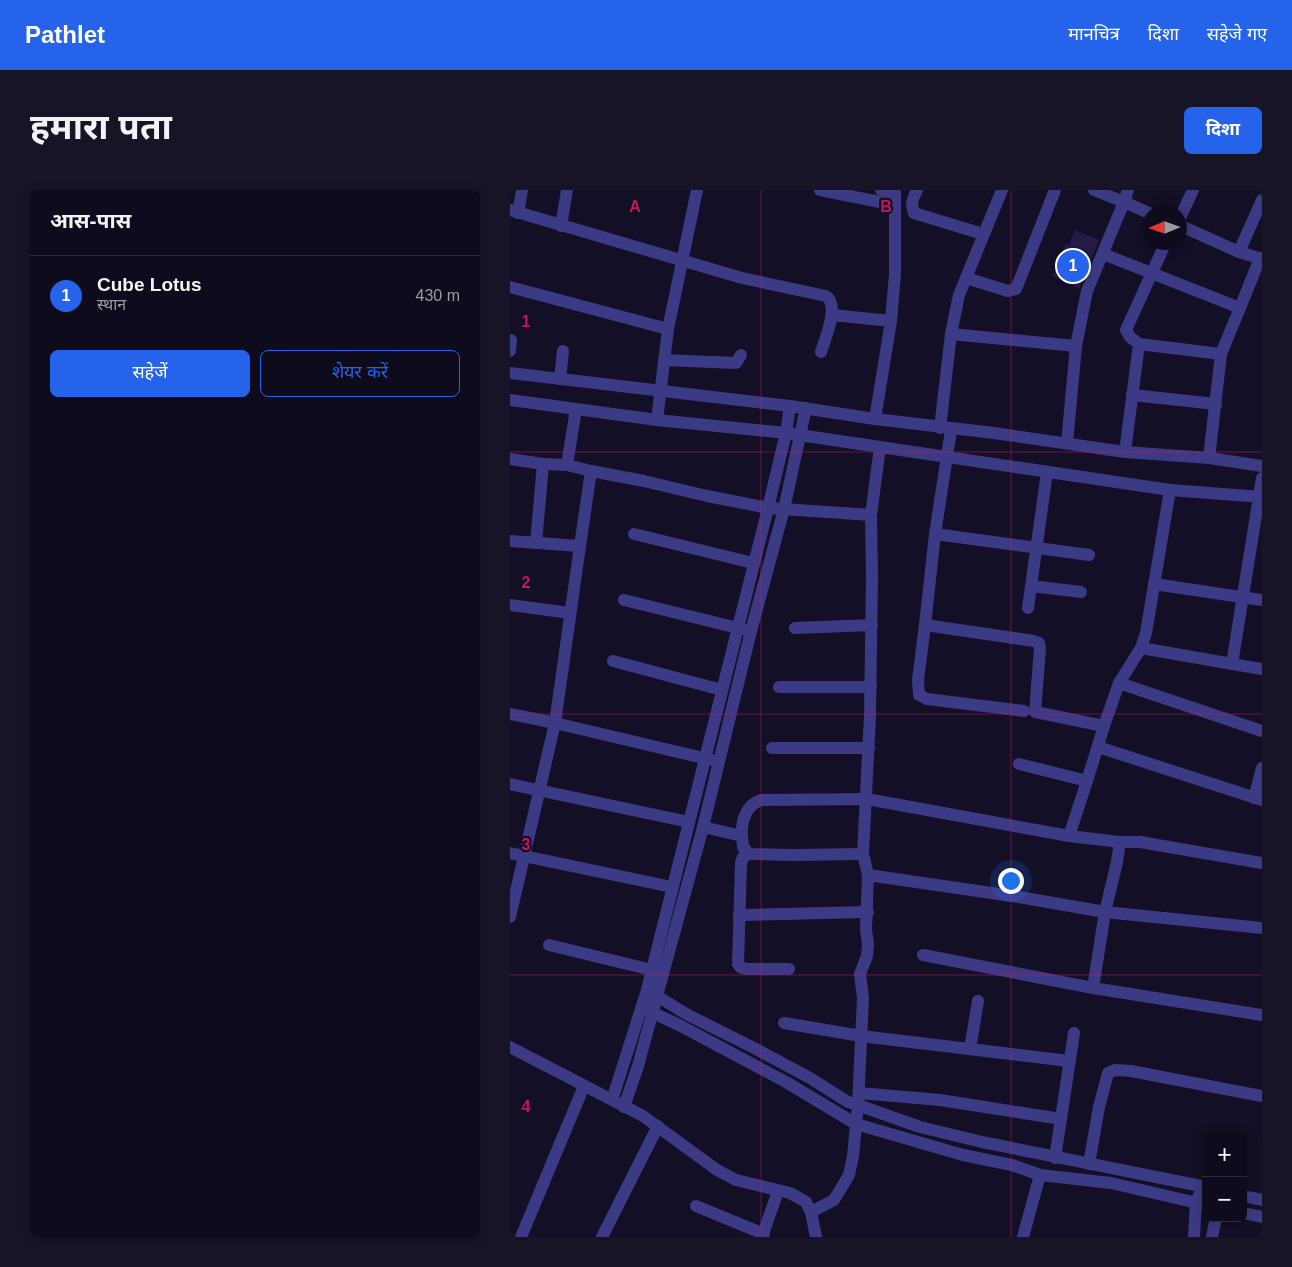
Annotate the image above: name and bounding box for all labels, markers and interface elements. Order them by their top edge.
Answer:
text: Pathlet [25,21,105,48]
text: मानचित्र [1068,24,1120,44]
text: दिशा [1148,24,1179,44]
text: सहेजे गए [1207,24,1267,44]
text: हमारा पता [30,107,172,146]
button: दिशा [1184,107,1262,154]
text: A [629,198,641,215]
text: B [880,198,892,215]
north arrow [1142,205,1187,250]
text: आस-पास [50,209,131,232]
pin: 1 [1057,247,1089,285]
text: Cube Lotus [97,274,202,295]
text: 1 [62,287,70,304]
text: 430 m [416,287,460,304]
text: स्थान [97,296,126,313]
text: 1 [522,313,531,330]
button: सहेजें [50,350,250,397]
button: शेयर करें [260,350,460,397]
text: 2 [522,574,531,591]
text: 3 [522,836,531,853]
your location [998,868,1024,894]
text: 4 [522,1098,531,1115]
map controls [1202,1132,1247,1222]
button: + [1202,1132,1247,1177]
button: − [1202,1177,1247,1222]

